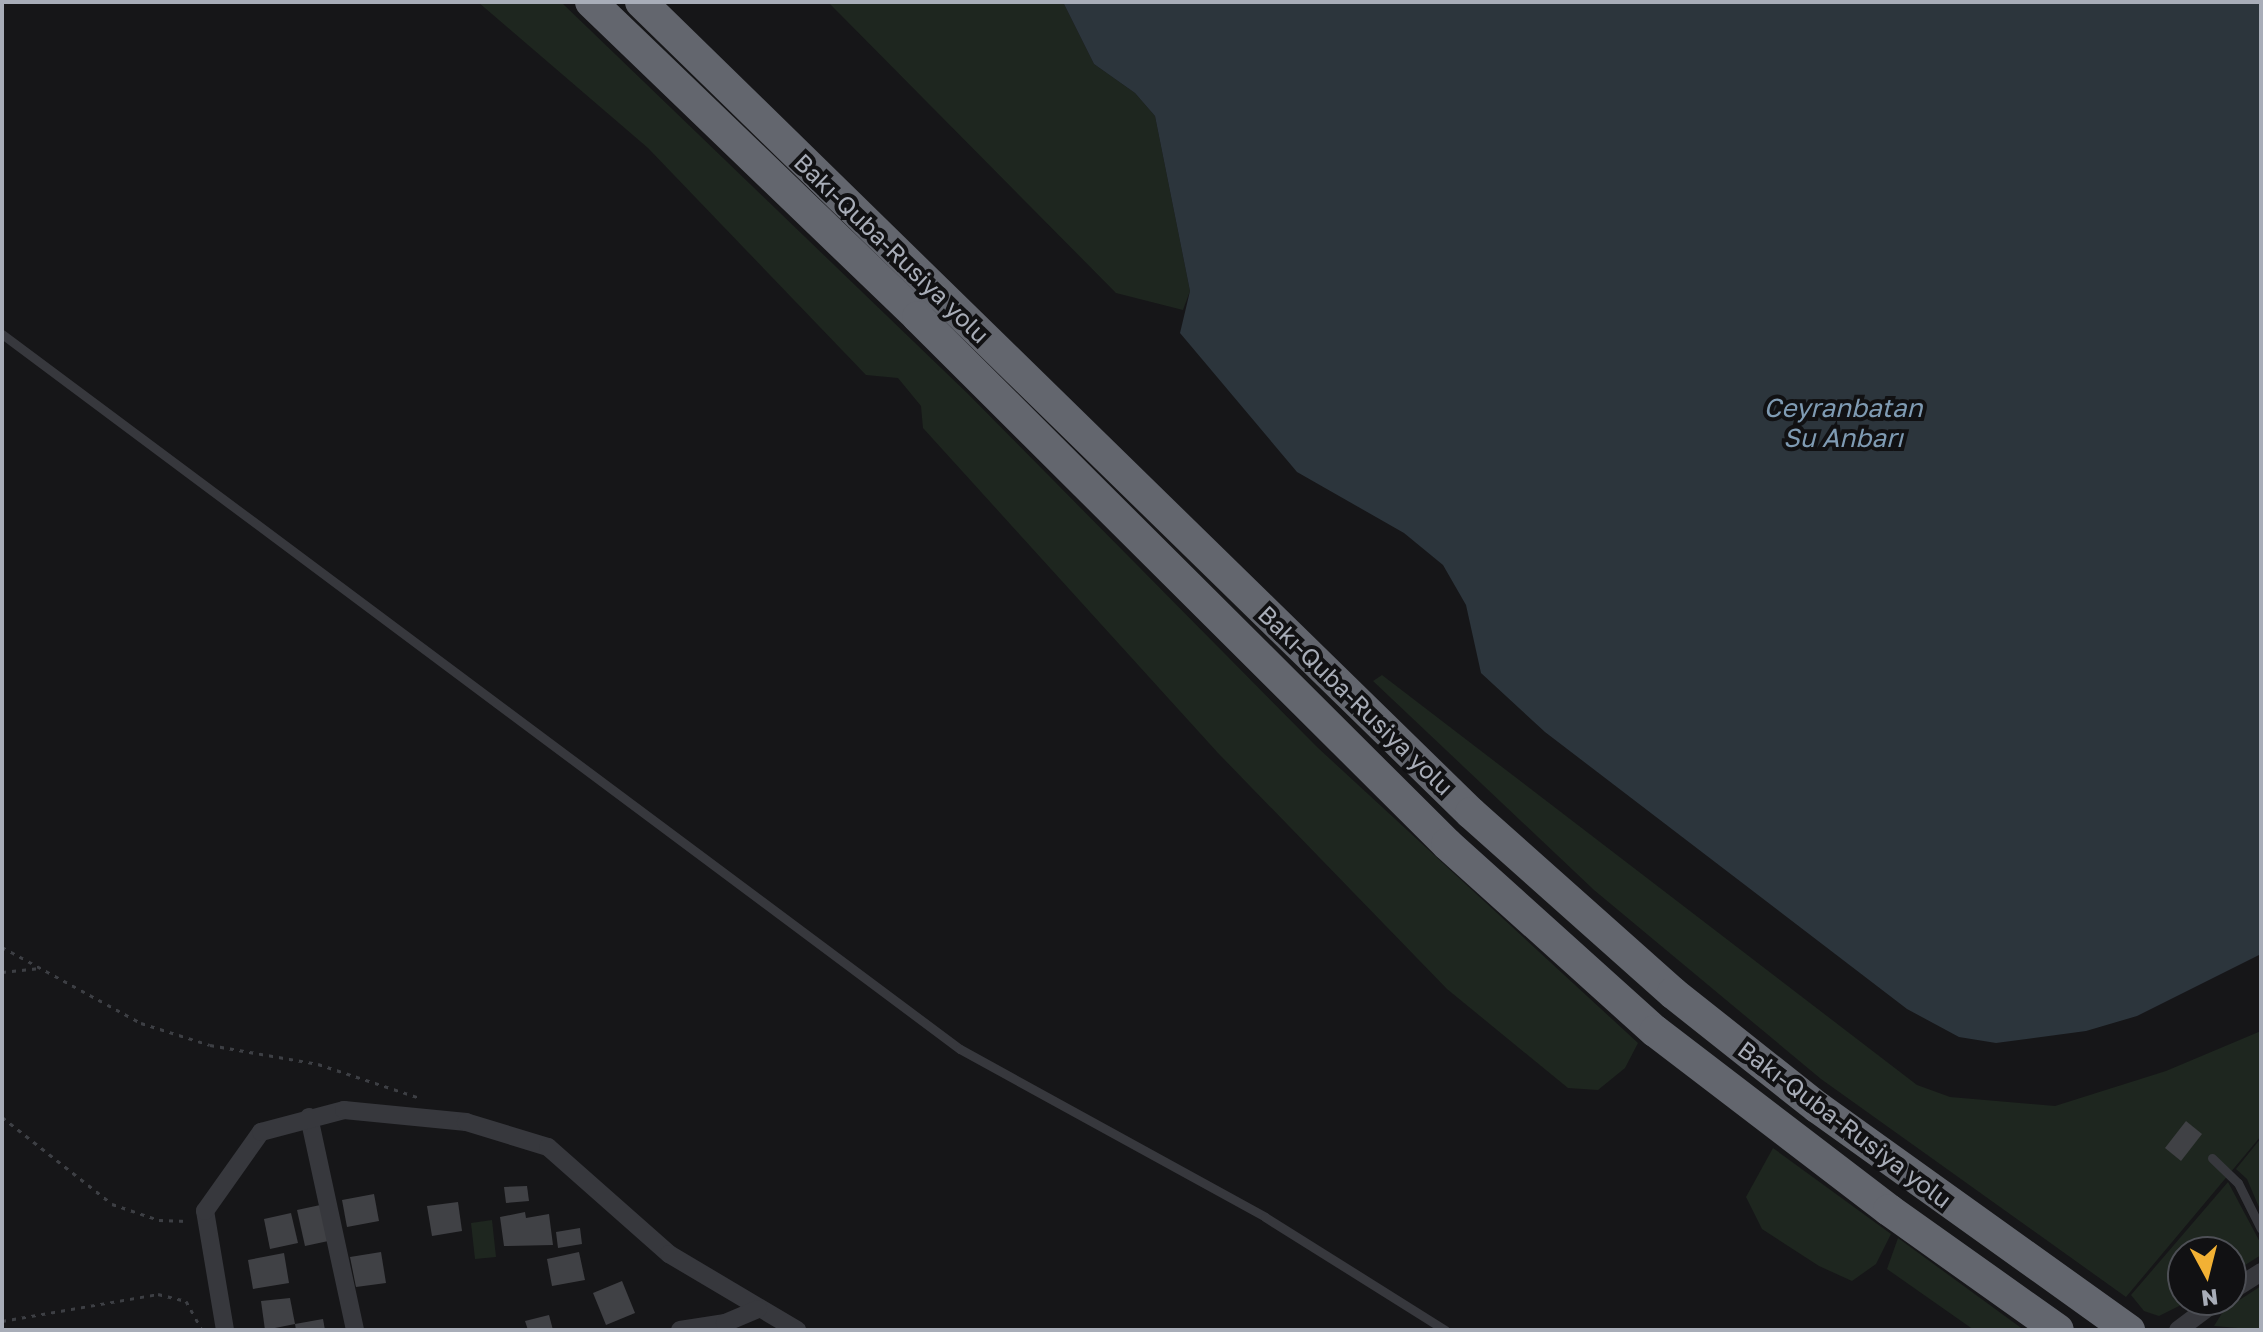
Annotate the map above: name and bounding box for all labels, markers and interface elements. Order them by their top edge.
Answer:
street label: Bakı-Quba-Rusiya yolu [789,147,995,349]
water label: Ceyranbatan Su Anbarı [1764,392,1922,454]
street label: Bakı-Quba-Rusiya yolu [1253,599,1459,801]
street label: Bakı-Quba-Rusiya yolu [1733,1034,1957,1214]
north arrow [2167,1236,2247,1316]
text: N [2200,1284,2220,1313]

